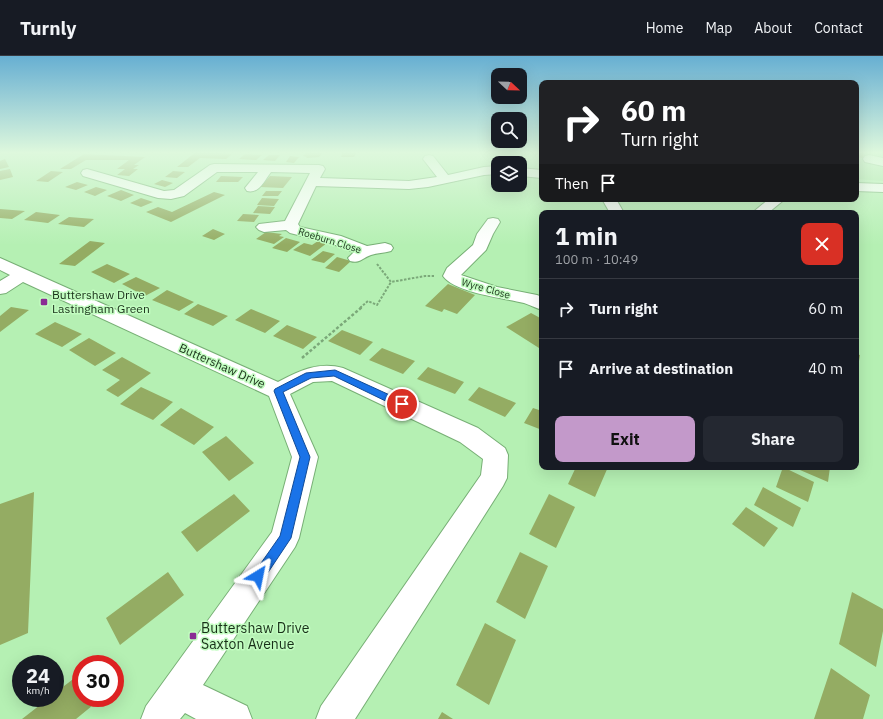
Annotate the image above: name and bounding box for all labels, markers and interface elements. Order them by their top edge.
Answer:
text: Turnly [20,16,76,40]
text: Home [646,19,683,37]
text: Map [705,19,732,37]
text: About [754,19,792,37]
text: Contact [814,19,863,37]
north arrow [491,68,527,104]
map controls [491,68,527,192]
text: 60 m [621,92,686,129]
icon: right [555,96,607,148]
button: search [491,112,527,148]
text: Turn right [621,128,699,151]
button: layers [491,156,527,192]
icon: arrive [597,172,619,194]
text: Then [555,174,589,193]
text: 1 min [555,220,618,252]
button: close [801,223,843,265]
street label: Roeburn Close [297,225,364,256]
text: 100 m · 10:49 [555,251,638,268]
street label: Wyre Close [460,275,512,302]
place label: Buttershaw Drive Lastingham Green [52,287,150,316]
marker: Buttershaw Drive Lastingham Green [39,297,49,307]
icon: right [555,298,577,320]
text: Turn right [589,299,658,318]
text: 60 m [808,299,843,318]
street label: Buttershaw Drive [177,340,268,391]
icon: arrive [555,358,577,380]
text: Arrive at destination [589,359,733,378]
text: 40 m [808,359,843,378]
pin [385,387,419,421]
icon: arrive [391,393,413,415]
button: Exit [555,416,695,462]
button: Share [703,416,843,462]
position arrow [237,555,279,597]
place label: Buttershaw Drive Saxton Avenue [201,619,310,653]
marker: Buttershaw Drive Saxton Avenue [188,631,198,641]
speed limit sign: 30 [72,655,124,707]
text: 24 [26,662,50,689]
text: km/h [26,684,50,697]

